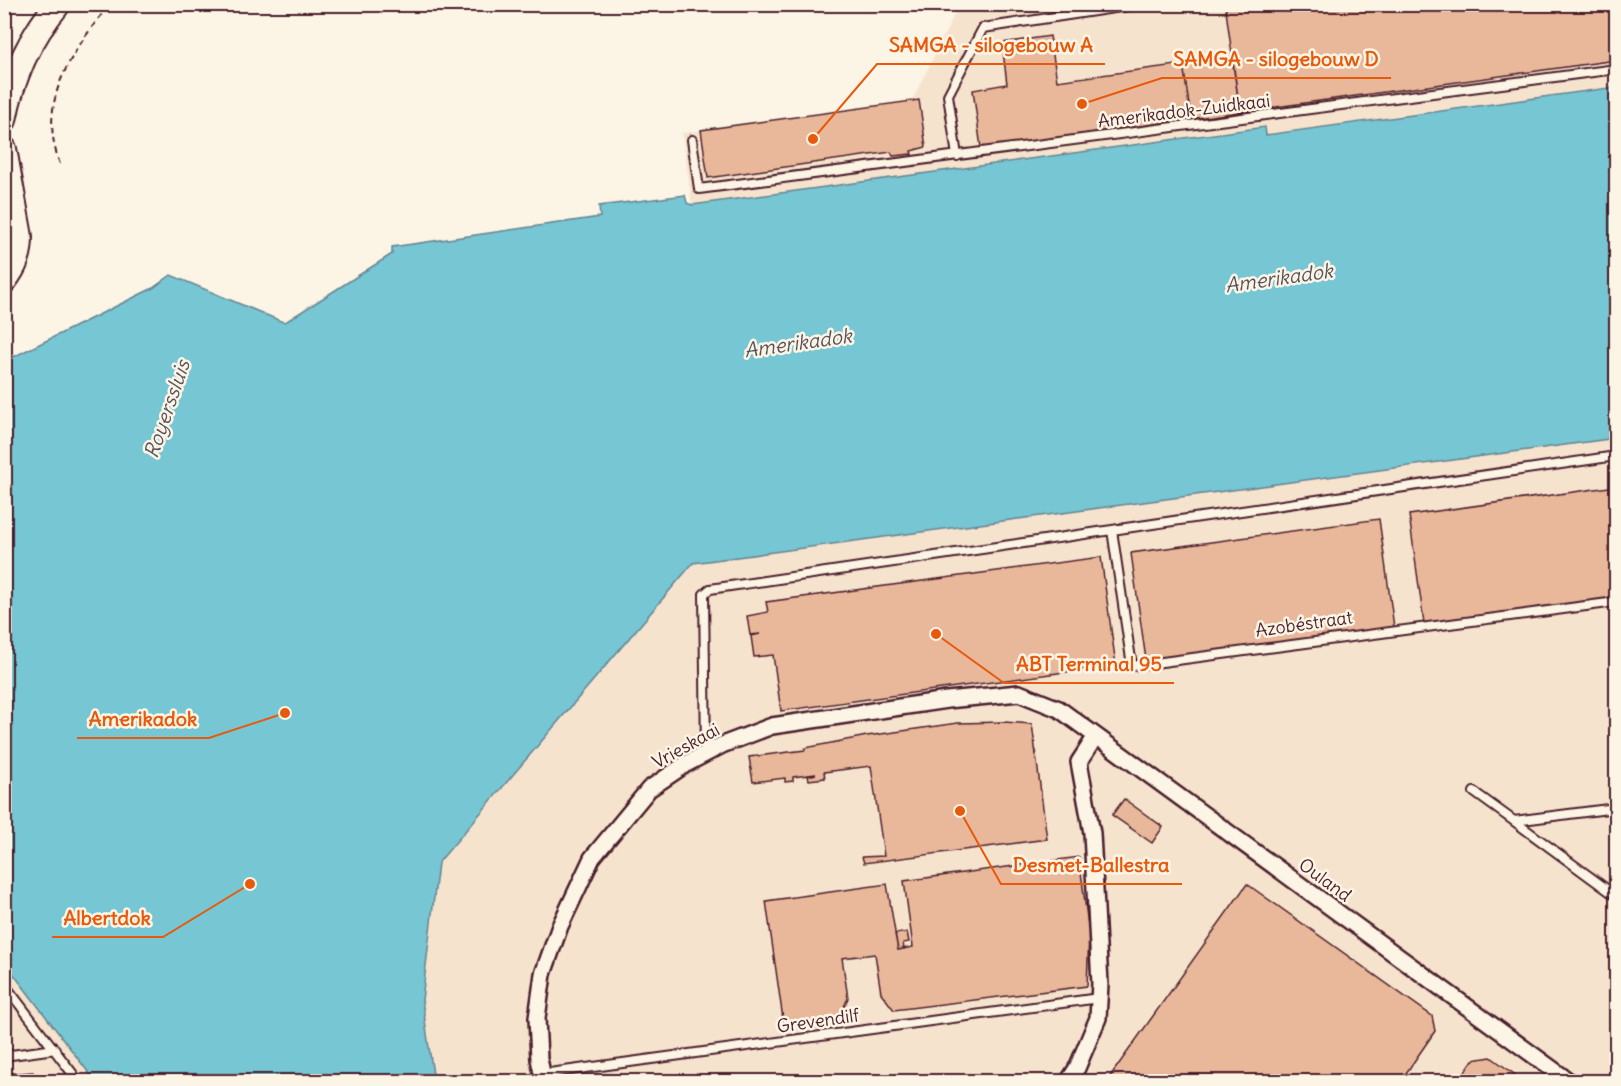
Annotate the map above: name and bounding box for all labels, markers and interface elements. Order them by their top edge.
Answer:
callout: SAMGA - silogebouw A [877,26,1105,64]
text: SAMGA - silogebouw A [889,32,1093,57]
callout: SAMGA - silogebouw D [1162,40,1391,78]
text: SAMGA - silogebouw D [1173,46,1379,71]
street label: Amerikadok-Zuidkaai [1097,89,1271,132]
water label: Amerikadok [1224,257,1336,297]
water label: Amerikadok [743,322,855,362]
water label: Royerssluis [138,355,196,461]
street label: Azobéstraat [1254,605,1354,642]
callout: ABT Terminal 95 [1004,645,1174,683]
text: ABT Terminal 95 [1016,651,1162,676]
callout: Amerikadok [77,700,209,738]
text: Amerikadok [89,706,197,731]
street label: Vrieskaai [648,718,723,773]
callout: Desmet-Ballestra [1001,846,1182,884]
text: Desmet-Ballestra [1013,852,1170,877]
street label: Ouland [1294,853,1357,907]
callout: Albertdok [52,899,163,937]
text: Albertdok [63,905,151,930]
street label: Grevendilf [775,1003,862,1038]

